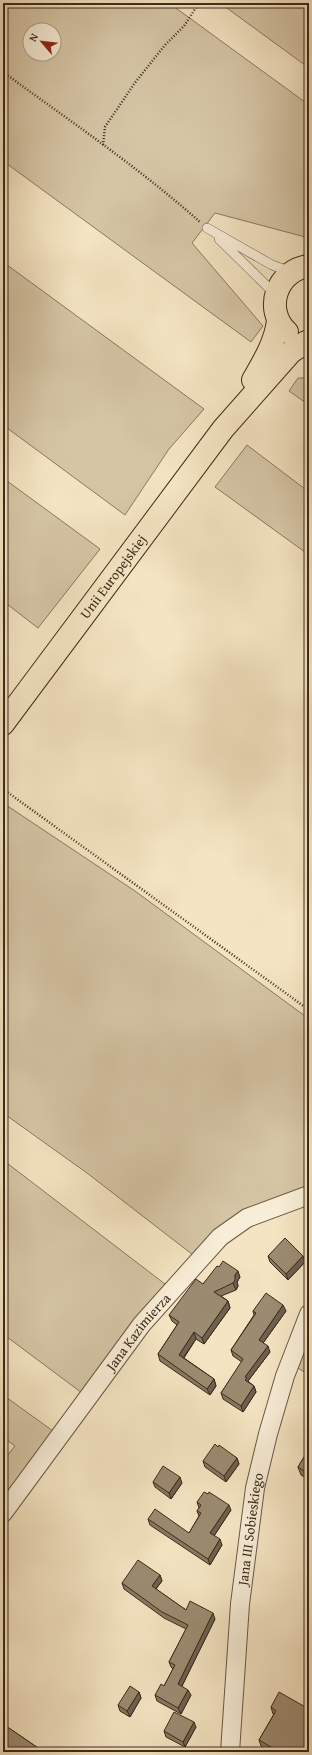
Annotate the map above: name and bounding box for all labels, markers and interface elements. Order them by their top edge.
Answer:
north arrow [22,22,62,62]
text: N [24,30,42,44]
street label: Unii Europejskiej [75,530,151,623]
street label: Jana Kazimierza [100,1288,175,1376]
street label: Jana III Sobieskiego [232,1471,268,1589]

